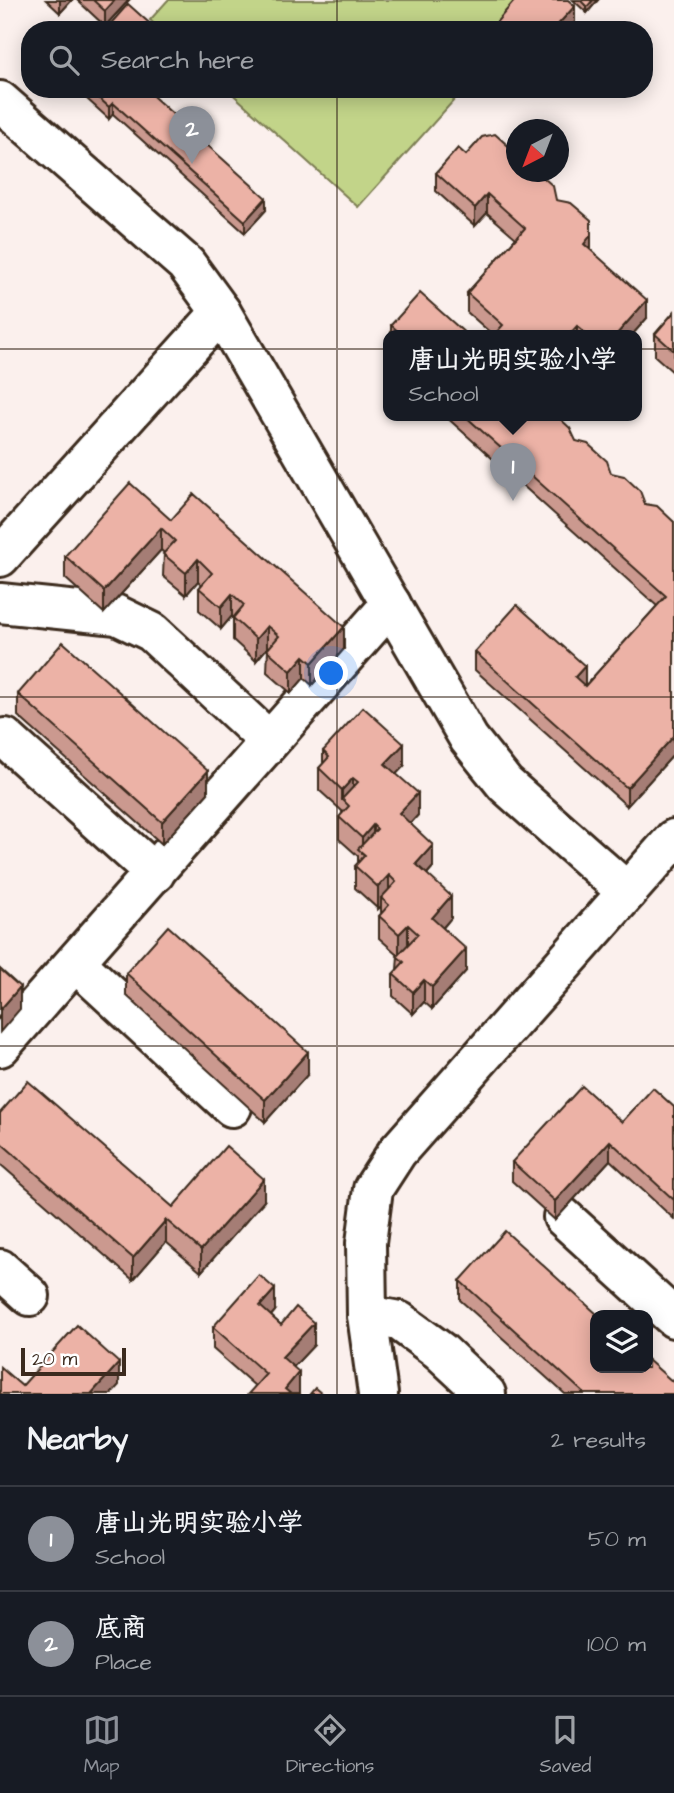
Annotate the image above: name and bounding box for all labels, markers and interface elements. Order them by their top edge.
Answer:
search box [21,21,653,98]
icon: search [45,41,83,79]
text: Search here [101,42,254,78]
pin: 2 [169,106,215,164]
north arrow [506,119,569,182]
popup [383,330,642,421]
text: 唐山光明实验小学 [408,342,617,378]
text: School [408,378,479,410]
pin: 1 [490,443,536,501]
your location [314,656,348,690]
map controls [590,1310,653,1373]
button: layers [590,1310,653,1373]
scale bar [21,1345,126,1377]
text: 20 m [32,1346,77,1373]
text: Nearby [28,1419,128,1461]
text: 2 results [551,1424,646,1456]
text: 唐山光明实验小学 [95,1505,303,1541]
text: 1 [50,1523,52,1555]
text: 50 m [588,1523,646,1555]
text: School [95,1541,165,1573]
text: 底商 [95,1610,147,1646]
text: 2 [44,1628,58,1660]
text: 100 m [587,1628,646,1660]
text: Place [95,1646,152,1678]
tab: Map [83,1711,121,1780]
tab: Directions [286,1711,374,1780]
tab: Saved [540,1711,591,1780]

